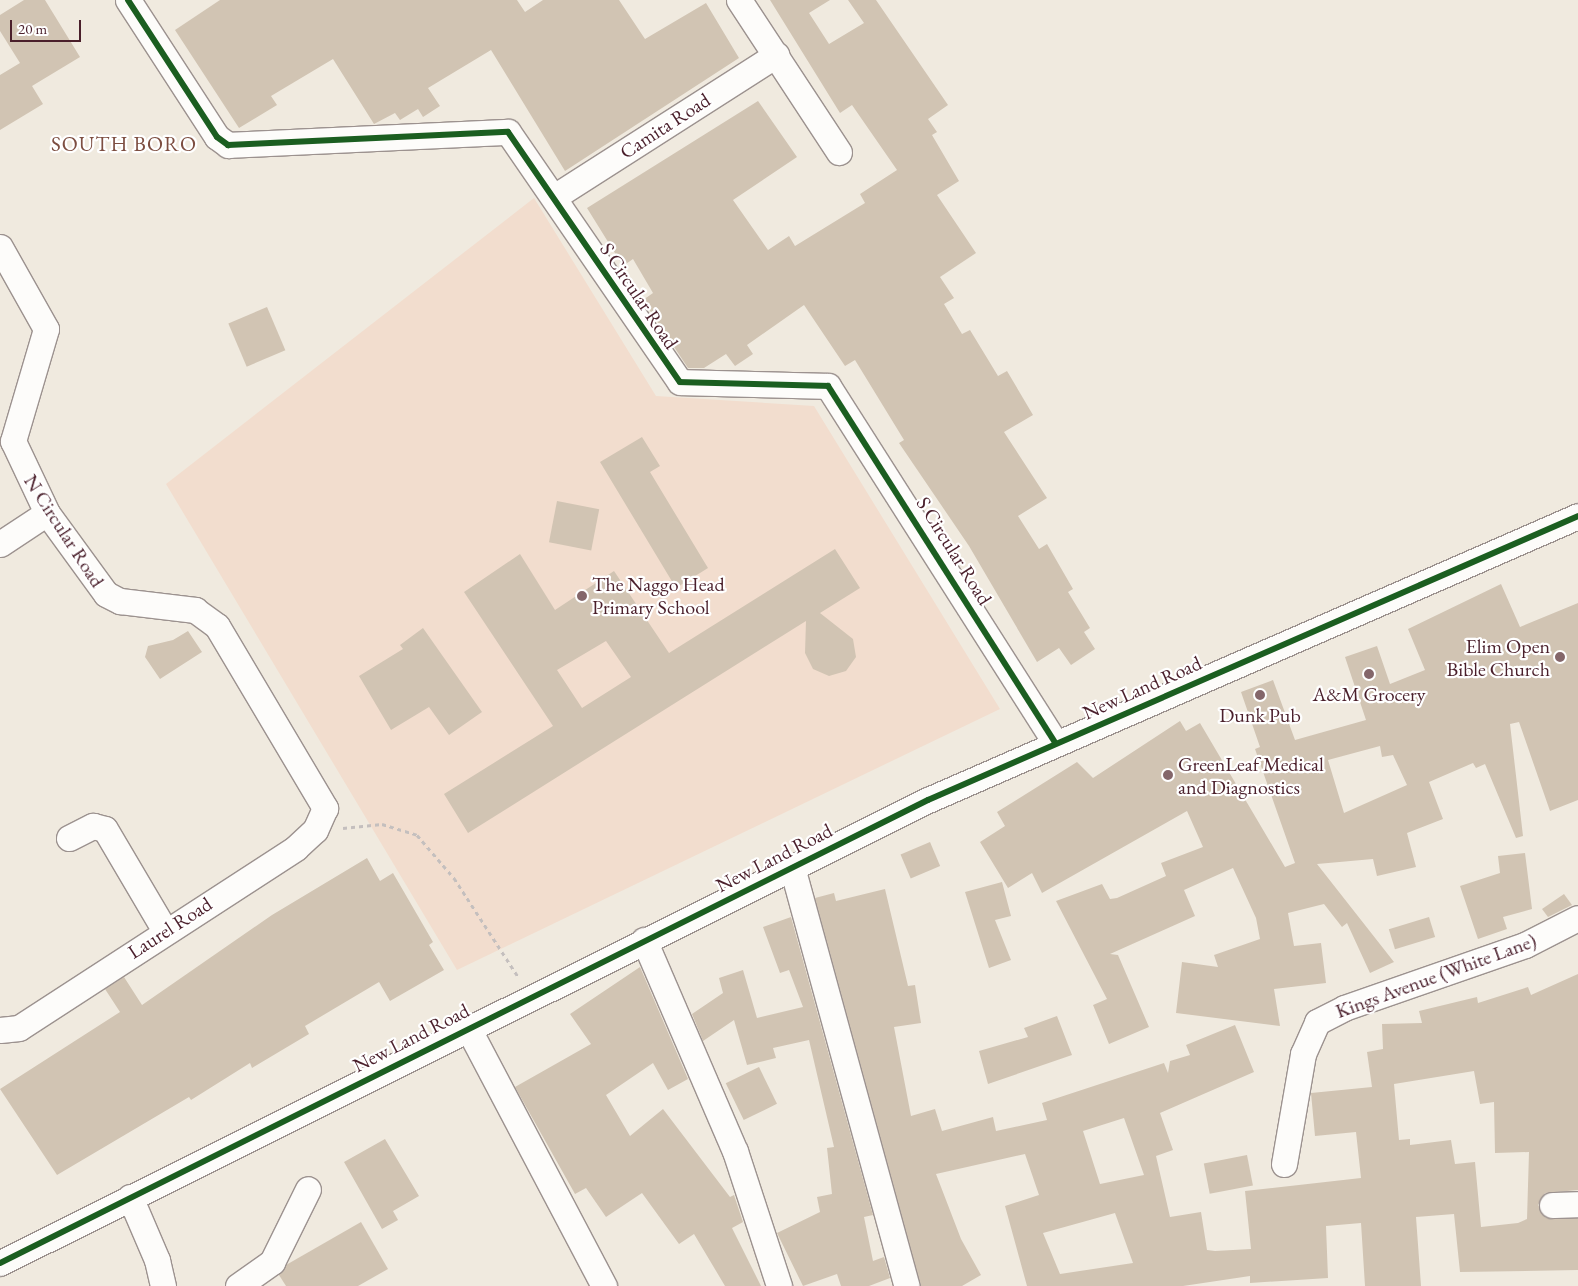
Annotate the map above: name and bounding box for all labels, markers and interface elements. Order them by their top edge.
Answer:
scale bar [12,10,84,42]
text: 20 m [18,19,47,38]
street label: Camita Road [615,88,715,164]
district label: SOUTH BORO [50,131,198,157]
street label: S Circular Road [595,238,683,354]
street label: N Circular Road [19,470,109,592]
street label: S Circular Road [911,492,997,610]
place label: The Naggo Head Primary School [592,572,725,619]
marker: The Naggo Head Primary School [576,590,588,602]
place label: Elim Open Bible Church [1447,634,1550,681]
street label: New Land Road [1079,651,1205,725]
marker: Elim Open Bible Church [1554,651,1566,663]
marker: A&M Grocery [1363,668,1375,680]
place label: A&M Grocery [1312,682,1426,706]
marker: Dunk Pub [1254,689,1266,701]
place label: Dunk Pub [1219,703,1301,727]
place label: GreenLeaf Medical and Diagnostics [1178,752,1324,799]
marker: GreenLeaf Medical and Diagnostics [1162,769,1174,781]
street label: New Land Road [712,818,836,898]
street label: Laurel Road [123,892,217,964]
street label: Kings Avenue (White Lane) [1332,928,1540,1024]
street label: New Land Road [349,998,473,1078]

